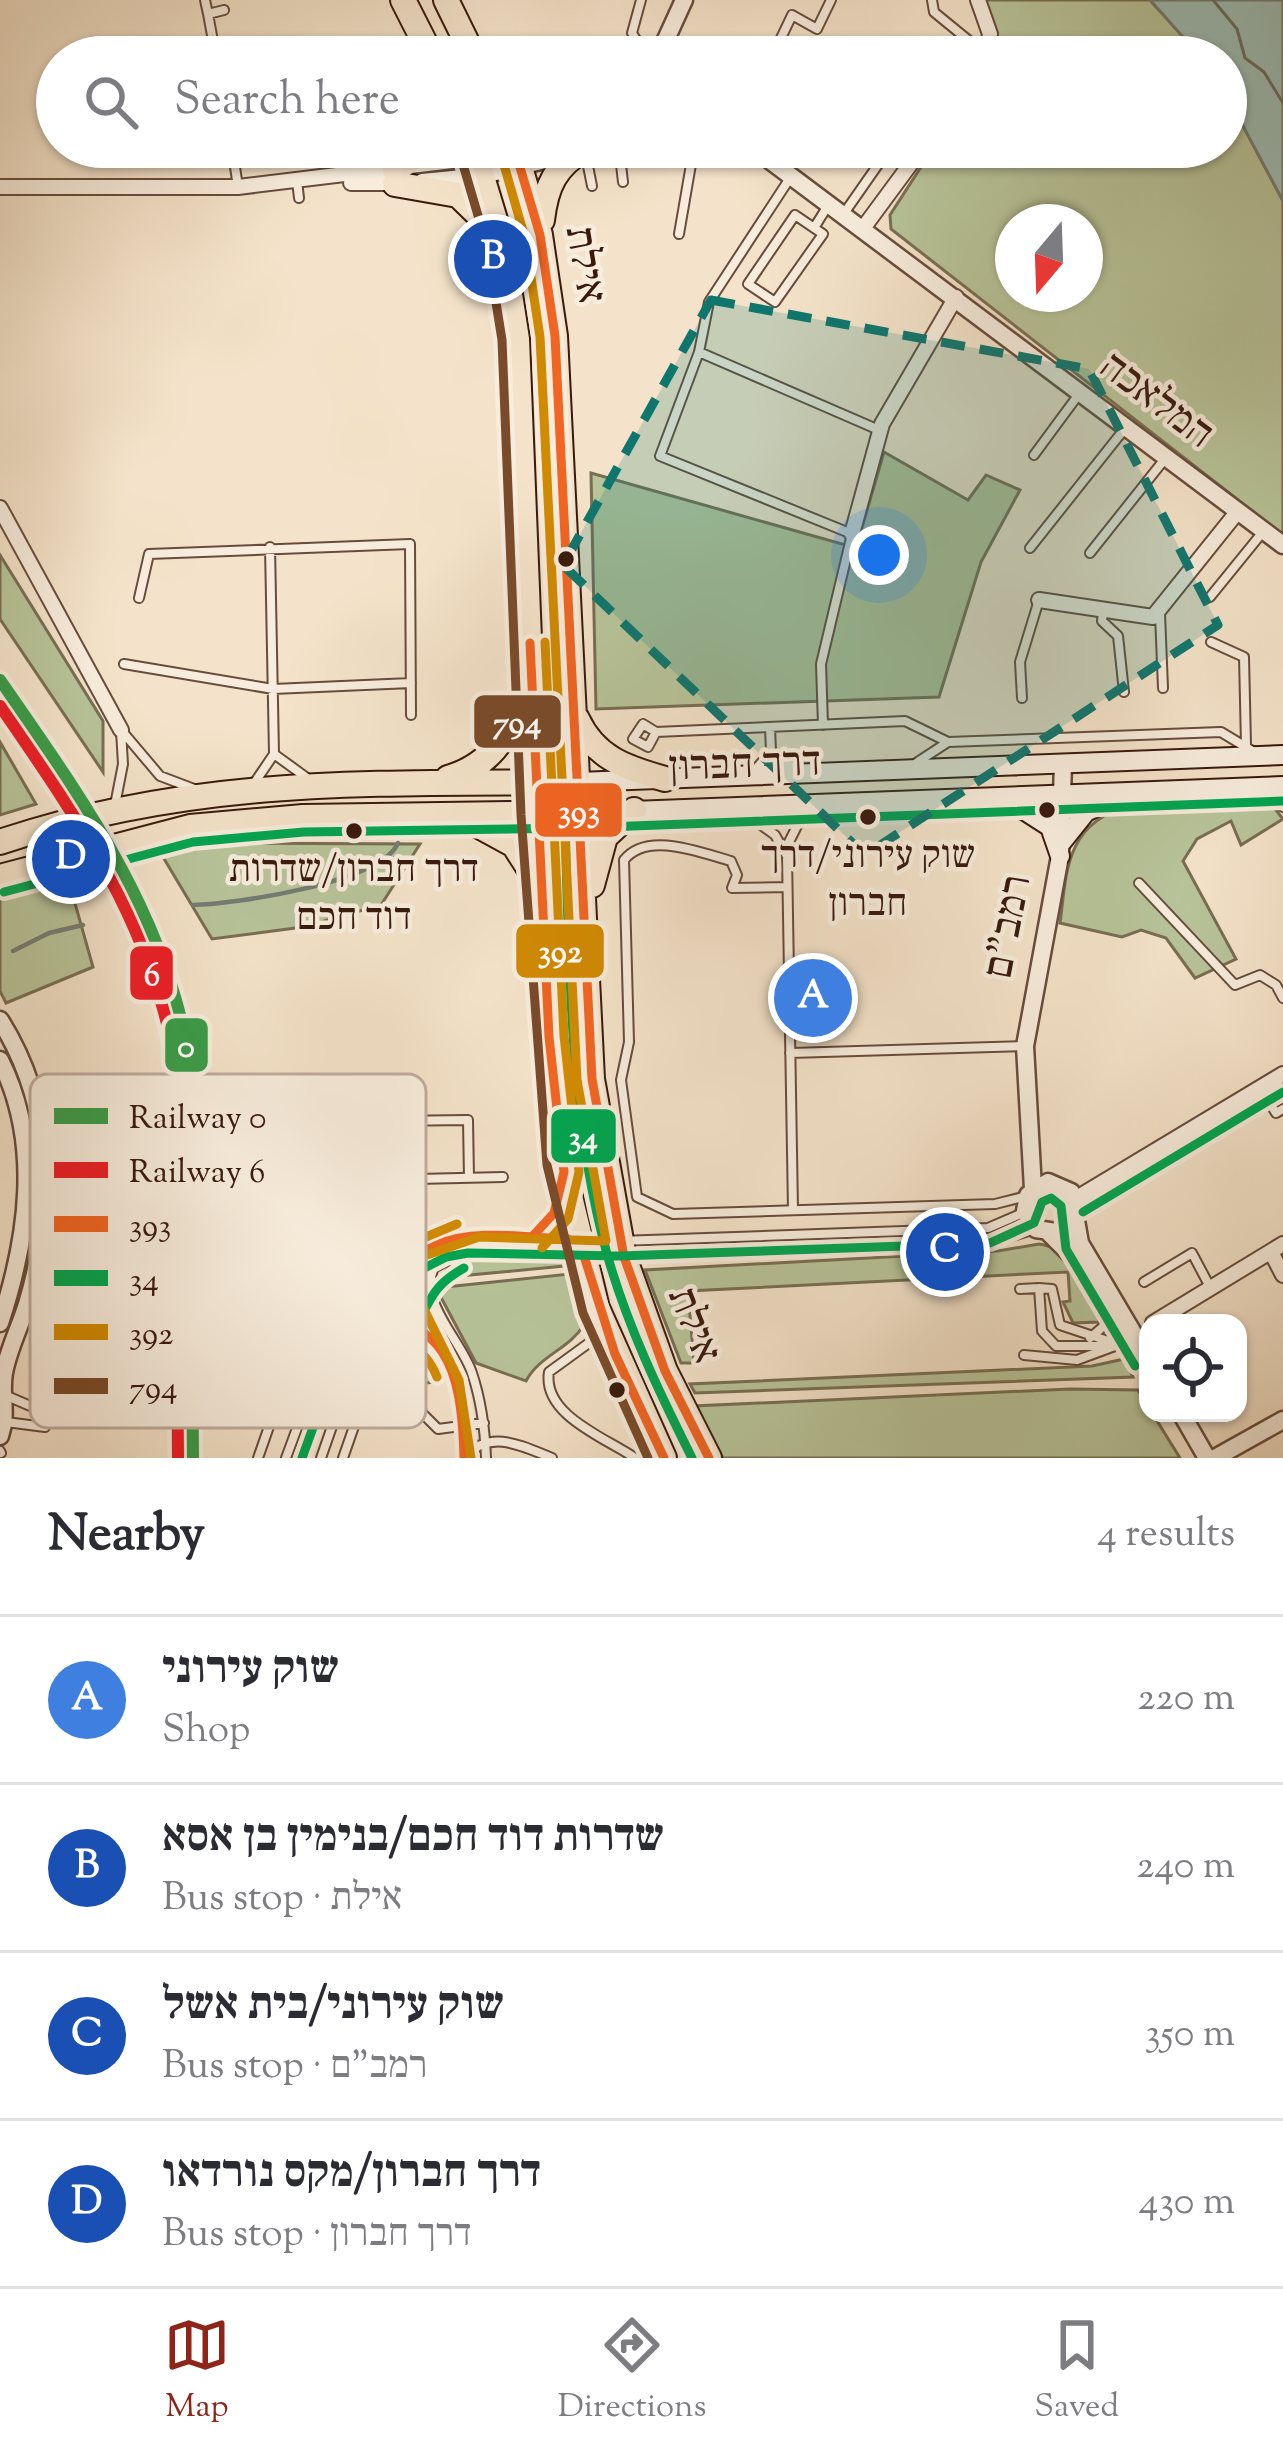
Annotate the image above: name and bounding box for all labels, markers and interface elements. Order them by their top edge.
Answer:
search box [36,36,1247,168]
icon: search [78,69,144,135]
text: Search here [174,70,400,135]
north arrow [995,204,1103,312]
pin: B [454,214,532,304]
street label: אילת [547,222,619,308]
street label: המלאכה [1085,339,1225,465]
your location [849,525,909,585]
unlabelled marker [555,548,577,570]
line badge: 794 [472,693,563,750]
text: 794 [493,701,542,749]
street label: דרך חברון [668,734,822,800]
line badge: 393 [533,781,624,839]
text: 393 [558,790,600,838]
unlabelled marker [1036,799,1058,821]
marker: שוק עירוני/דרך חברון [857,806,879,828]
pin: D [32,814,110,904]
marker: דרך חברון/שדרות דוד חכם [343,820,365,842]
place label: שוק עירוני/דרך חברון [761,830,975,934]
place label: דרך חברון/שדרות דוד חכם [229,844,479,948]
street label: רמב"ם [971,870,1049,984]
line badge: 392 [514,922,606,980]
text: 392 [538,930,583,978]
line badge: 6 [128,944,175,1002]
text: 6 [144,953,160,1001]
pin: A [774,953,852,1043]
line badge: 0 [163,1016,210,1074]
text: 0 [177,1025,195,1073]
legend [30,1074,426,1428]
text: Railway 0 [129,1096,267,1144]
line badge: 34 [549,1107,618,1165]
text: 34 [568,1116,598,1164]
text: Railway 6 [129,1150,265,1198]
text: 393 [129,1204,171,1252]
pin: C [906,1207,984,1297]
text: 34 [129,1258,159,1306]
street label: אילת [650,1279,734,1373]
text: 392 [129,1312,174,1360]
map controls [1139,1314,1247,1422]
button: locate [1139,1314,1247,1422]
text: 794 [129,1366,178,1414]
unlabelled marker [606,1379,628,1401]
text: Nearby [48,1500,205,1573]
text: 4 results [1097,1508,1235,1564]
text: שוק עירוני [162,1639,339,1704]
text: A [71,1672,103,1728]
text: 220 m [1137,1672,1235,1728]
text: Shop [162,1704,250,1760]
text: שדרות דוד חכם/בנימין בן אסא [162,1807,664,1872]
text: B [75,1840,99,1896]
text: 240 m [1136,1840,1235,1896]
text: Bus stop · אילת [162,1872,402,1928]
text: שוק עירוני/בית אשל [162,1975,504,2040]
text: C [71,2008,103,2064]
text: 350 m [1145,2008,1235,2064]
text: Bus stop · רמב"ם [162,2040,428,2096]
text: דרך חברון/מקס נורדאו [162,2143,541,2208]
text: D [72,2176,102,2232]
text: 430 m [1139,2176,1235,2232]
text: Bus stop · דרך חברון [162,2208,472,2264]
tab: Map [164,2312,230,2432]
tab: Directions [558,2312,707,2432]
tab: Saved [1034,2312,1119,2432]

